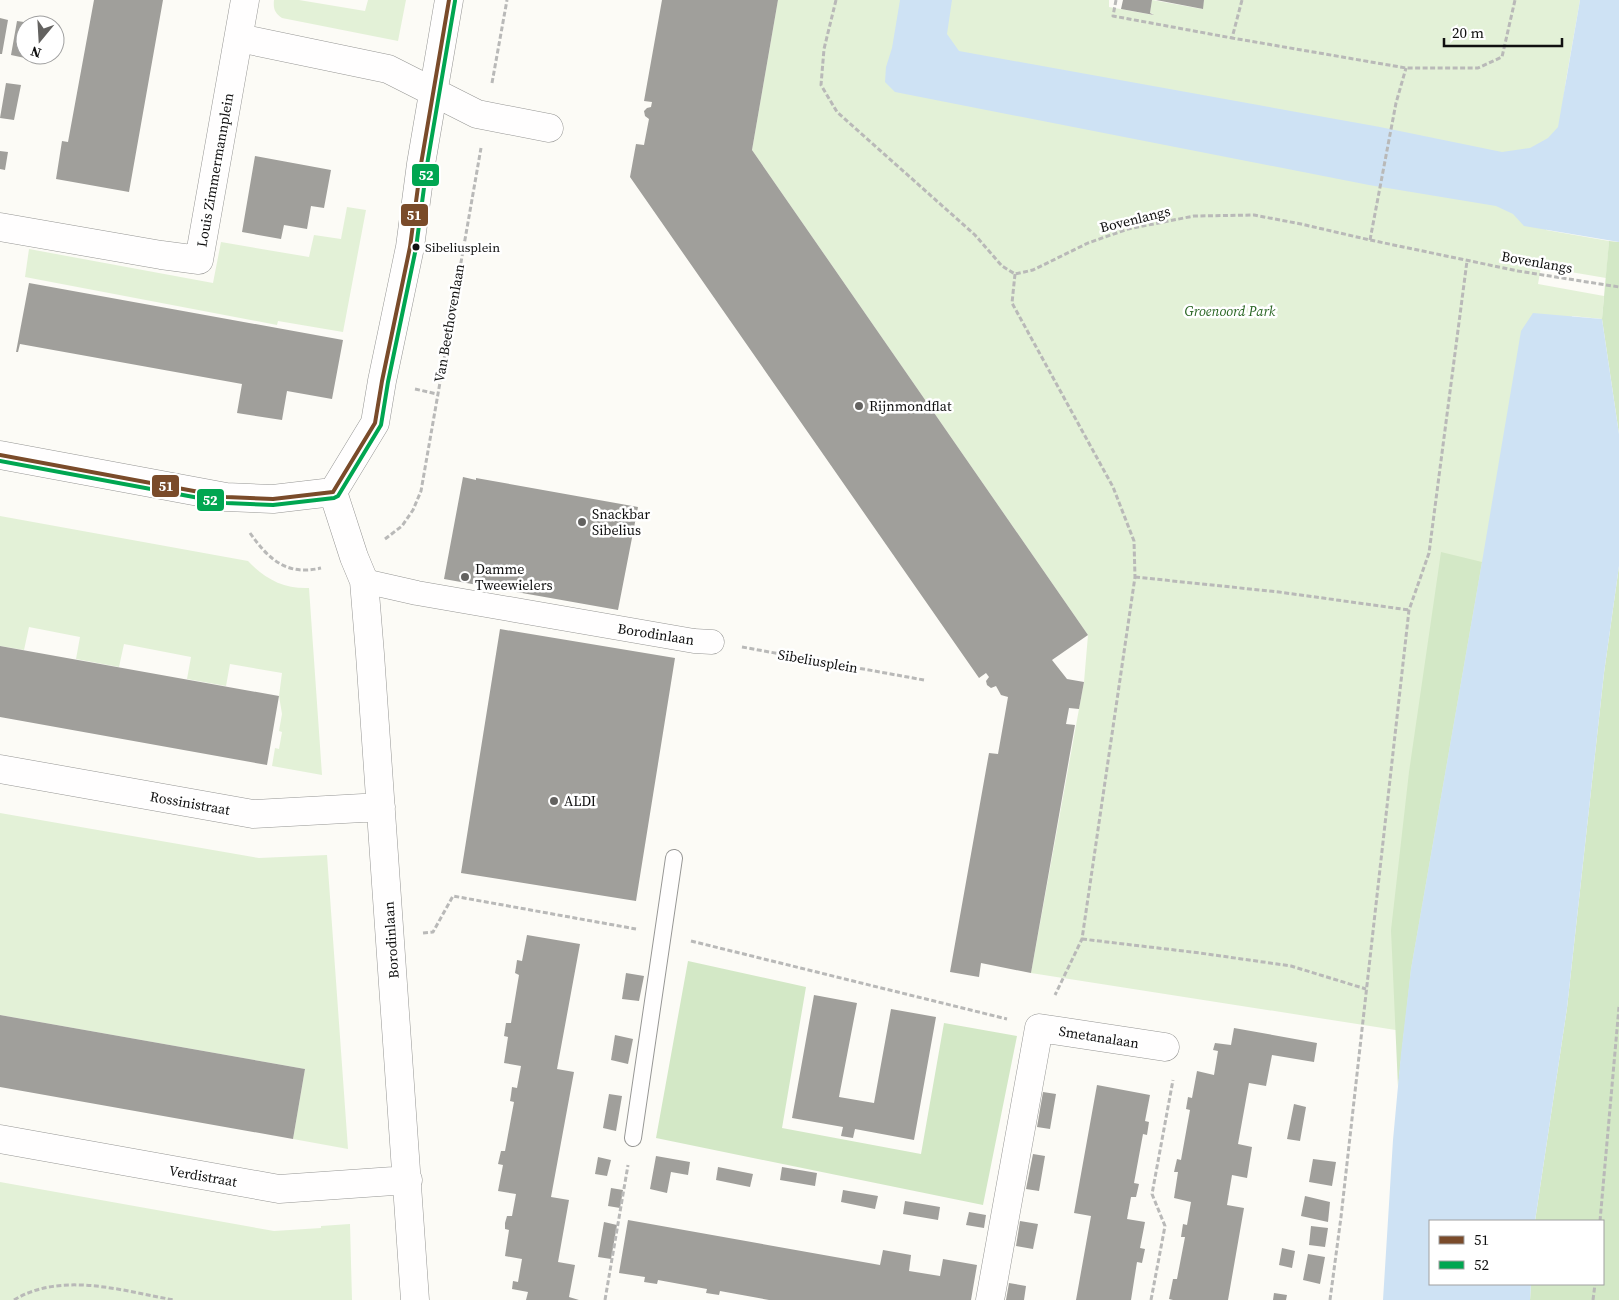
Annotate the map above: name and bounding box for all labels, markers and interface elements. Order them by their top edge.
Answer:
north arrow [15,15,65,65]
scale bar [1444,15,1562,47]
text: 20 m [1452,22,1484,43]
text: N [28,41,44,63]
street label: Louis Zimmermannplein [192,91,238,249]
line badge: 52 [411,163,440,187]
text: 52 [418,165,434,185]
street label: Bovenlangs [1098,201,1172,237]
line badge: 51 [400,203,429,227]
text: 51 [406,205,422,225]
place label: Sibeliusplein [425,239,500,256]
marker: Sibeliusplein [411,242,421,252]
street label: Bovenlangs [1500,246,1574,278]
street label: Van Beethovenlaan [429,262,469,384]
park label: Groenoord Park [1185,301,1276,321]
place label: Rijnmondflat [869,396,952,416]
marker: Rijnmondflat [853,400,865,412]
line badge: 51 [151,474,180,498]
text: 51 [158,476,174,496]
line badge: 52 [196,488,225,512]
text: 52 [202,490,218,510]
place label: Snackbar Sibelius [592,504,650,540]
marker: Snackbar Sibelius [576,516,588,528]
place label: Damme Tweewielers [475,559,553,595]
marker: Damme Tweewielers [459,571,471,583]
street label: Borodinlaan [616,618,696,650]
street label: Sibeliusplein [776,644,860,678]
street label: Rossinistraat [148,786,232,820]
place label: ALDI [564,791,596,811]
marker: ALDI [548,795,560,807]
street label: Borodinlaan [378,900,404,979]
street label: Smetanalaan [1058,1021,1141,1053]
street label: Verdistraat [167,1160,239,1192]
legend [1429,1220,1604,1285]
text: 51 [1474,1229,1489,1250]
text: 52 [1474,1254,1489,1275]

